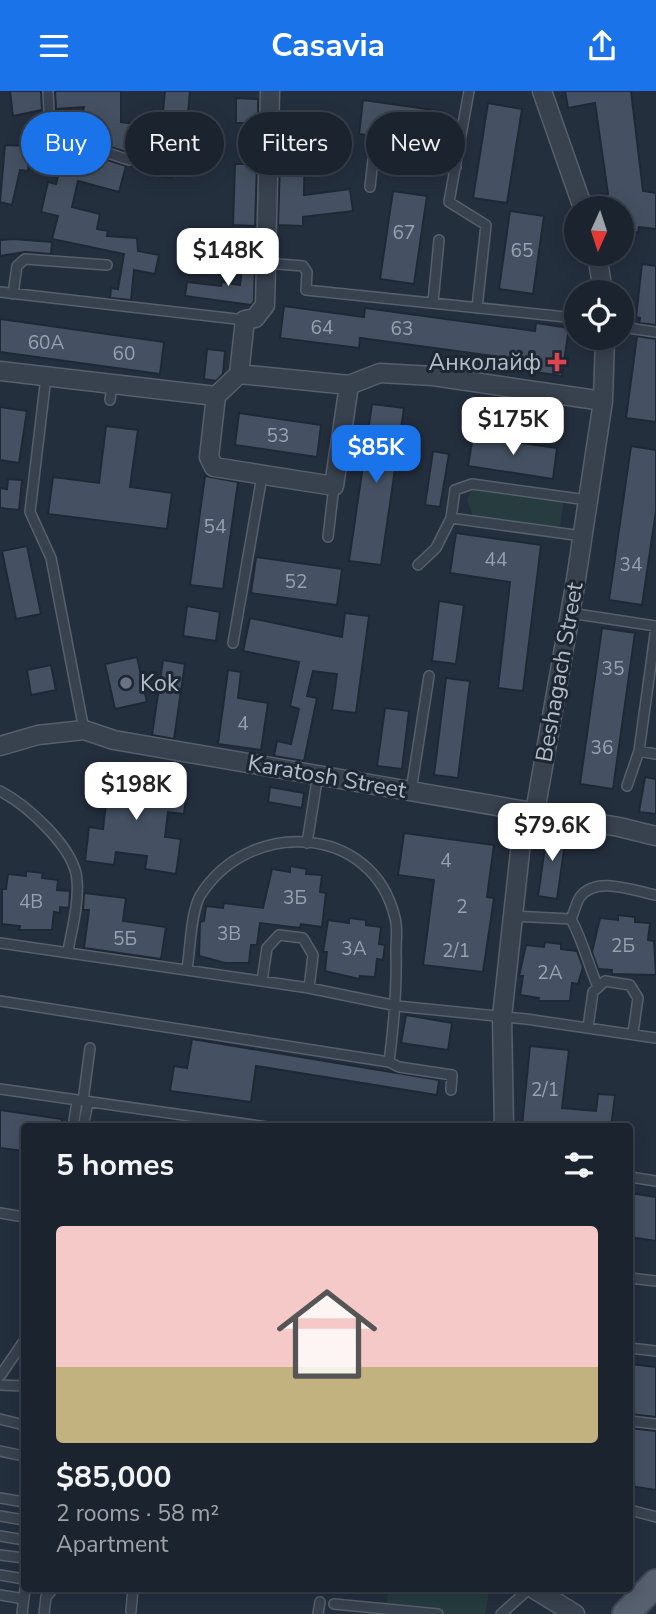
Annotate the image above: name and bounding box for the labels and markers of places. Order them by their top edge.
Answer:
pin: $148K [179,229,277,288]
place label: Анколайф [429,347,541,378]
marker: Анколайф [547,352,567,372]
pin: $175K [464,397,562,457]
pin: $85K [335,425,417,485]
place label: Kok [140,668,179,699]
marker: Kok [118,675,134,691]
pin: $198K [87,763,185,822]
pin: $79.6K [495,803,609,863]

